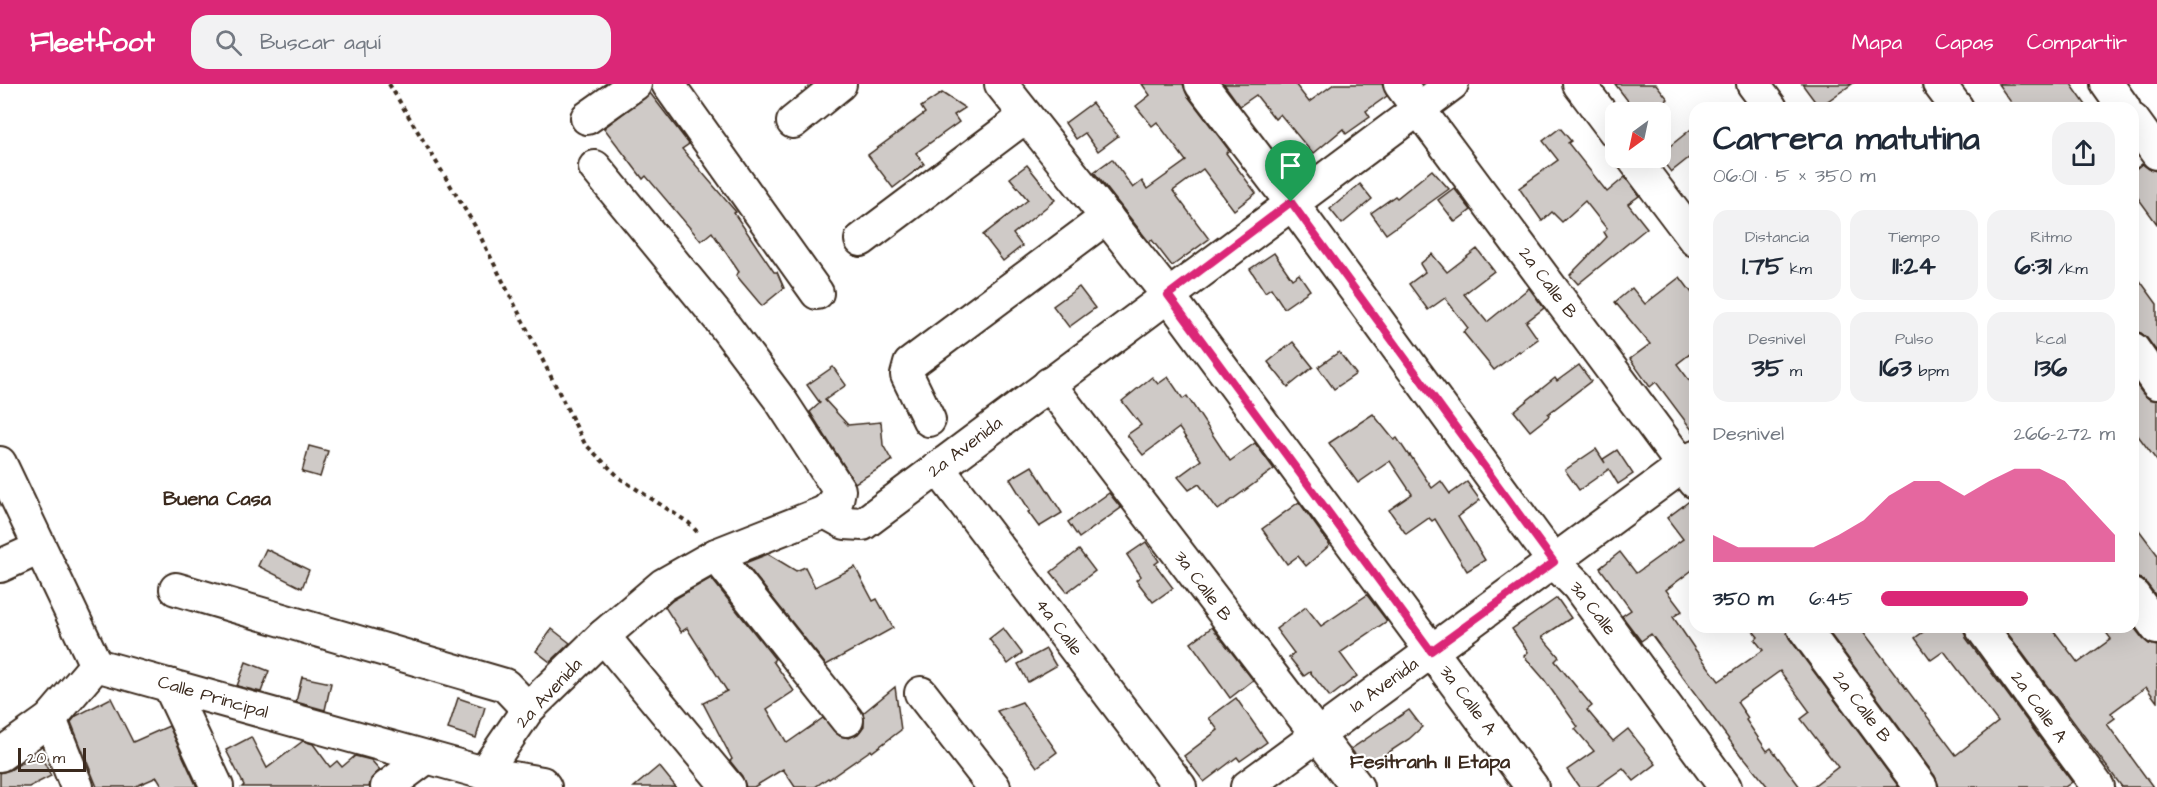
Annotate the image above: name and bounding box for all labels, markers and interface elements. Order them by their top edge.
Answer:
search box [191,15,611,69]
text: Fleetfoot [30,23,155,62]
icon: search [212,26,245,59]
text: Buscar aquí [260,27,381,58]
text: Mapa [1852,28,1902,57]
text: Capas [1935,28,1994,57]
text: Compartir [2027,28,2127,57]
north arrow [1605,102,1671,168]
map controls [1605,102,1671,168]
text: Carrera matutina [1713,116,1980,162]
button: share [2052,122,2115,185]
pin [1265,140,1316,202]
icon: arrive [1274,149,1307,182]
text: 06:01 · 5 × 350 m [1713,162,1876,190]
text: Distancia [1745,226,1809,248]
text: Tiempo [1888,226,1940,248]
text: Ritmo [2030,226,2072,248]
street label: 2a Calle B [1513,242,1583,324]
text: 1.75 [1742,248,1783,284]
text: 11:24 [1892,248,1936,284]
text: 6:31 [2014,248,2052,284]
text: km [1783,258,1812,280]
text: /km [2052,258,2088,280]
text: Desnivel [1749,328,1805,350]
text: Pulso [1895,328,1933,350]
text: kcal [2036,328,2066,350]
text: 35 [1752,350,1783,386]
text: 163 [1879,350,1912,386]
text: 136 [2035,350,2067,386]
text: m [1783,360,1802,382]
text: bpm [1912,360,1949,382]
street label: 2a Avenida [923,411,1007,483]
text: Desnivel [1713,420,1784,448]
text: 266–272 m [2013,420,2115,448]
district label: Buena Casa [163,485,272,513]
street label: 3a Calle B [1168,545,1238,627]
street label: 3a Calle [1564,576,1622,641]
text: 350 m [1713,585,1774,613]
text: 6:45 [1809,585,1853,613]
street label: 4a Calle [1029,593,1089,661]
street label: 1a Avenida [1345,652,1423,718]
street label: 2a Avenida [510,653,588,733]
street label: 3a Calle A [1433,660,1503,740]
street label: 2a Calle B [1827,666,1897,748]
street label: 2a Calle A [2005,666,2074,748]
street label: Calle Principal [155,669,271,725]
scale bar [18,745,86,772]
text: 20 m [27,747,65,769]
district label: Fesitranh II Etapa [1350,748,1511,776]

